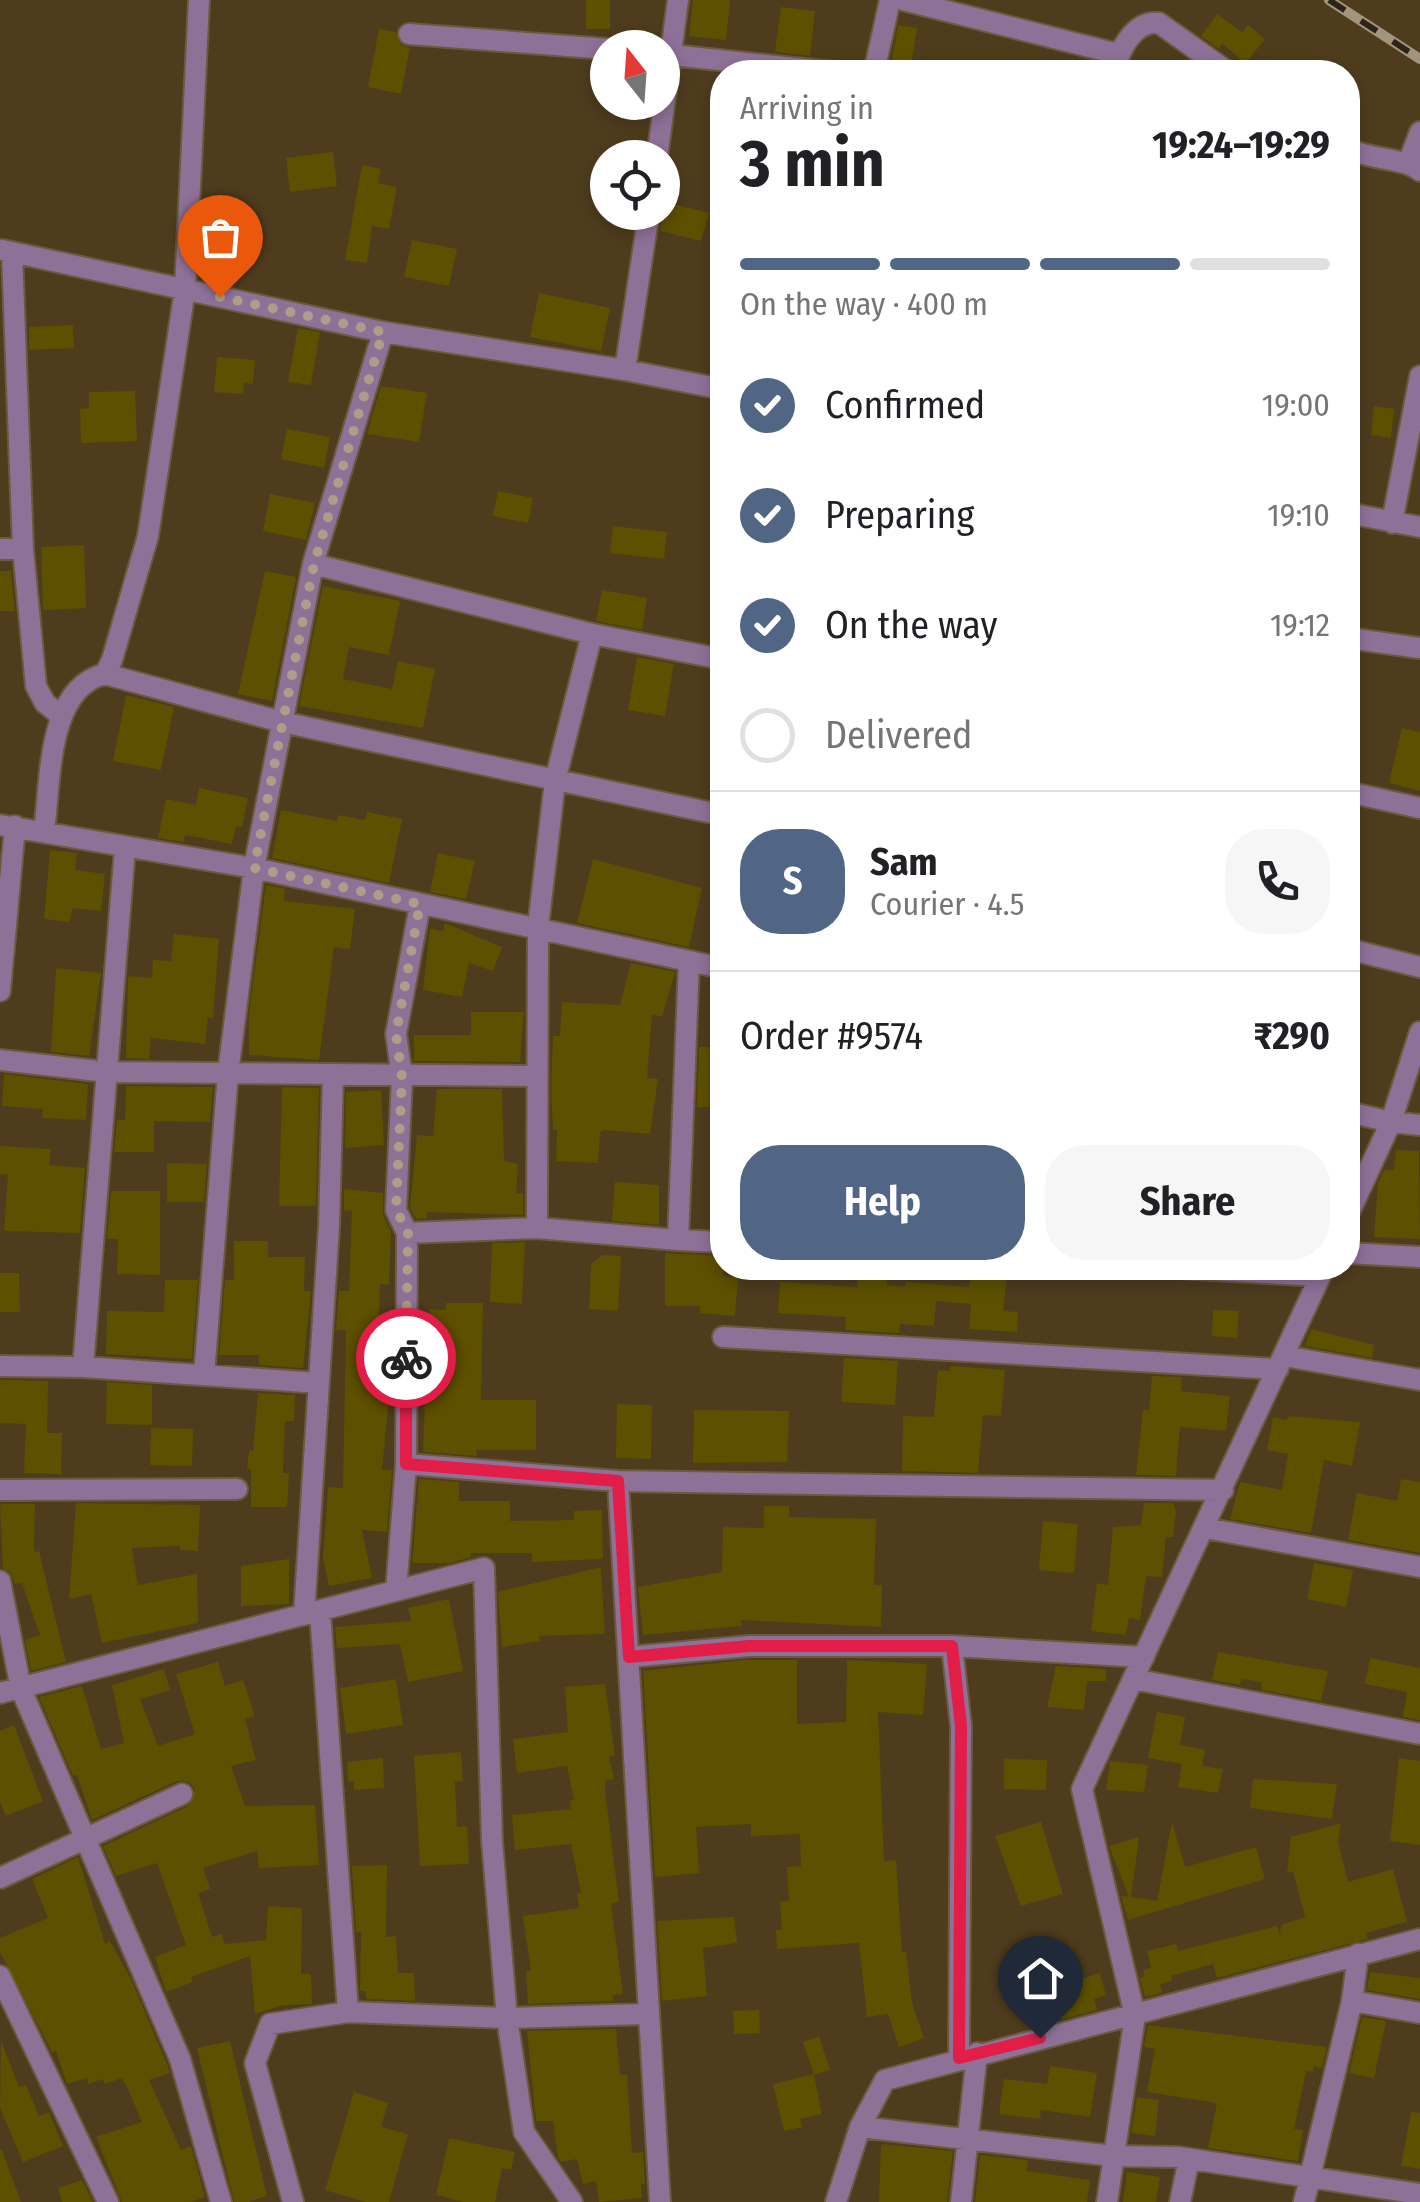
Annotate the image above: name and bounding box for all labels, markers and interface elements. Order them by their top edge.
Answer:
north arrow [590,30,680,120]
map controls [590,30,680,230]
text: Arriving in [740,89,874,127]
text: 19:24–19:29 [1152,122,1330,168]
text: 3 min [740,125,885,203]
button: locate [590,140,680,230]
pin [178,195,263,298]
icon: bag [193,210,248,265]
text: On the way · 400 m [740,285,988,323]
icon: check [740,378,795,433]
text: Confirmed [825,382,985,428]
text: 19:00 [1262,386,1330,424]
icon: check [740,488,795,543]
text: Preparing [825,492,974,538]
text: 19:10 [1267,496,1330,534]
icon: check [740,598,795,653]
text: On the way [825,602,997,648]
text: 19:12 [1270,606,1330,644]
text: Delivered [825,712,972,758]
button: phone [1225,829,1330,934]
text: Sam [870,839,938,885]
text: S [783,858,802,904]
text: Courier · 4.5 [870,885,1025,923]
text: Order #9574 [740,1013,923,1059]
text: ₹290 [1254,1013,1330,1059]
button: Help [740,1145,1025,1260]
button: Share [1045,1145,1330,1260]
courier [356,1308,456,1408]
icon: bike [379,1331,434,1386]
pin [998,1936,1083,2039]
icon: home [1013,1951,1068,2006]

